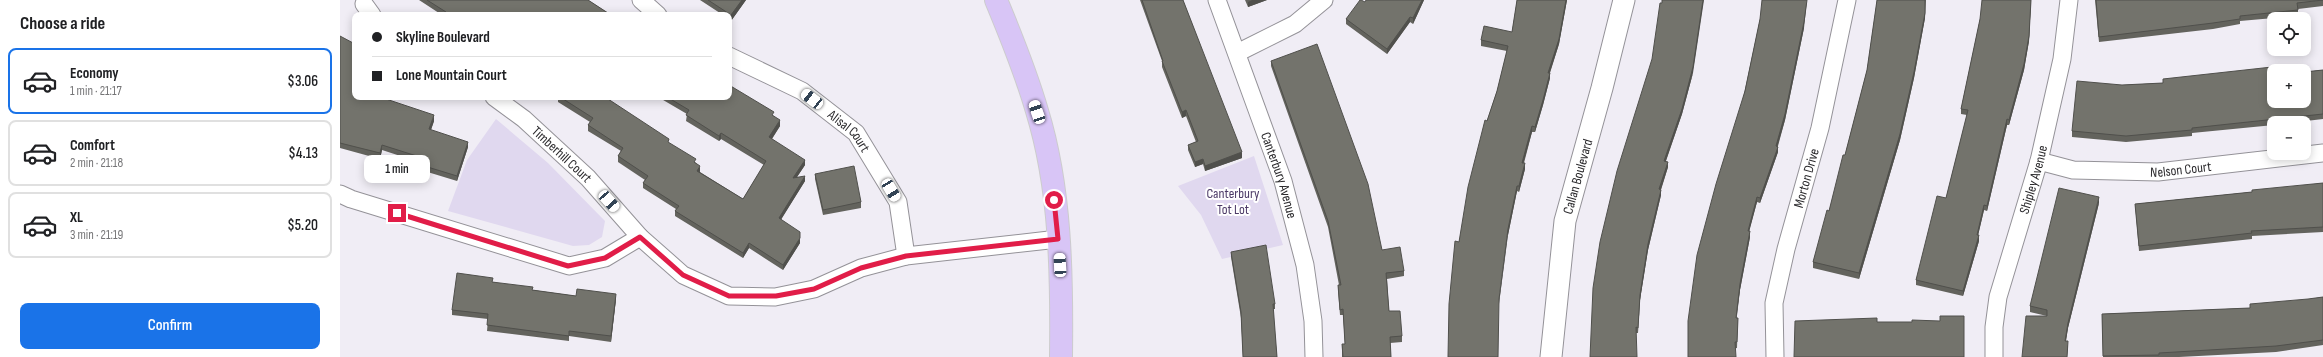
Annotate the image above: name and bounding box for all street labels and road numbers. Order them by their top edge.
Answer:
street label: Alisal Court [824,105,874,155]
street label: Timberhill Court [529,122,596,186]
street label: Canterbury Avenue [1257,130,1301,220]
street label: Callan Boulevard [1559,137,1596,216]
street label: Shipley Avenue [2015,144,2051,216]
street label: Morton Drive [1789,146,1822,210]
street label: Nelson Court [2150,157,2212,181]

